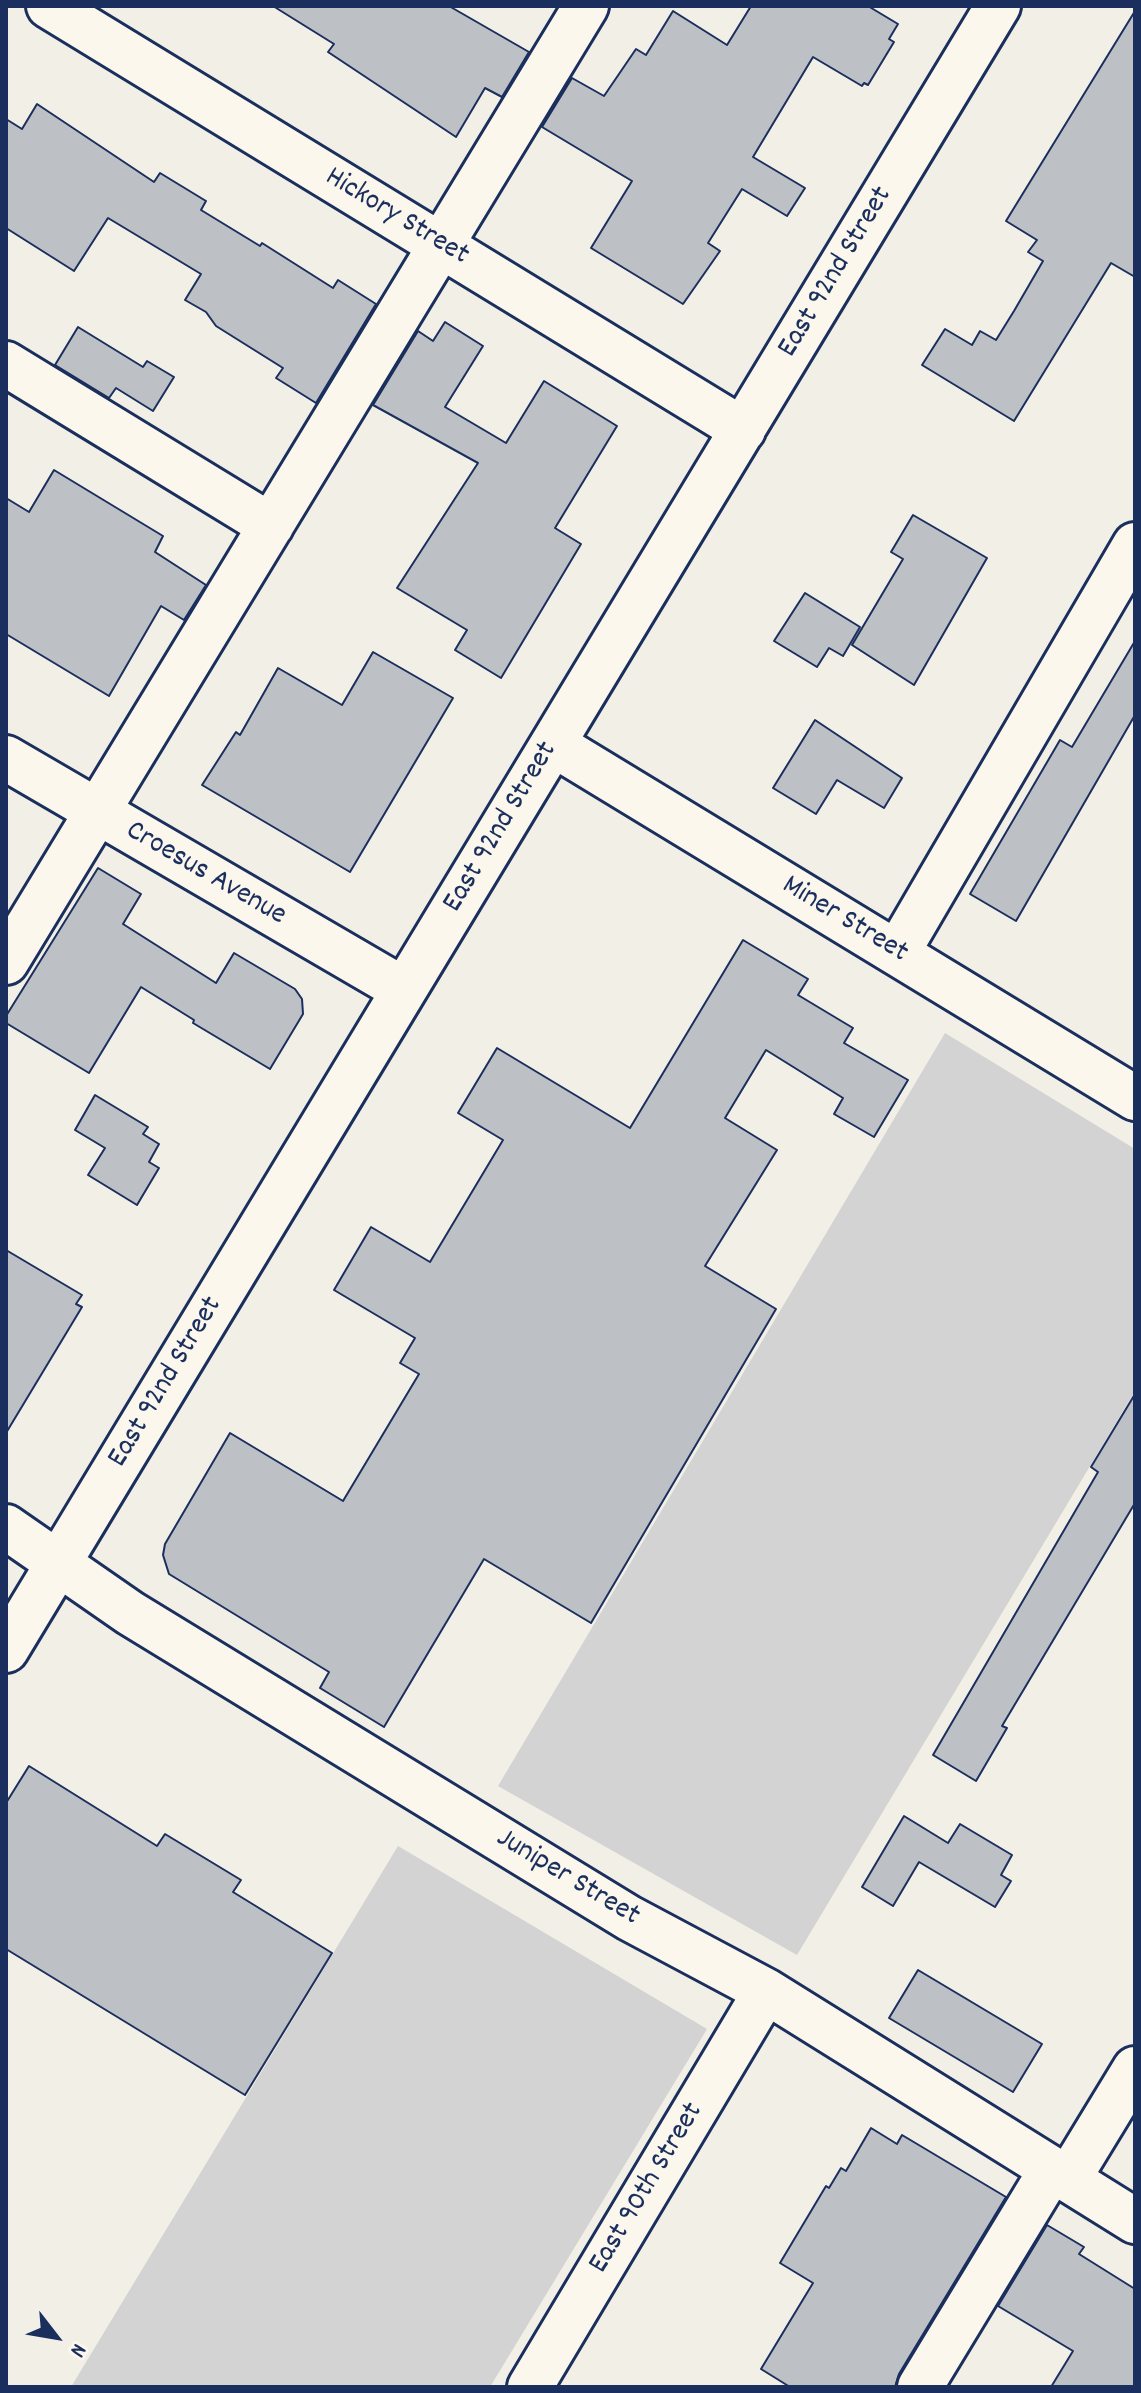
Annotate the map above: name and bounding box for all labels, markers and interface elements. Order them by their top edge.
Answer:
street label: Hickory Street [317,161,475,275]
street label: East 92nd Street [772,181,902,365]
street label: East 92nd Street [437,736,567,920]
street label: Croesus Avenue [118,815,292,935]
street label: Miner Street [774,869,914,973]
street label: East 92nd Street [102,1291,232,1475]
street label: Juniper Street [489,1822,645,1936]
street label: East 90th Street [583,2097,713,2281]
north arrow [16,2297,96,2377]
text: N [61,2337,93,2362]

